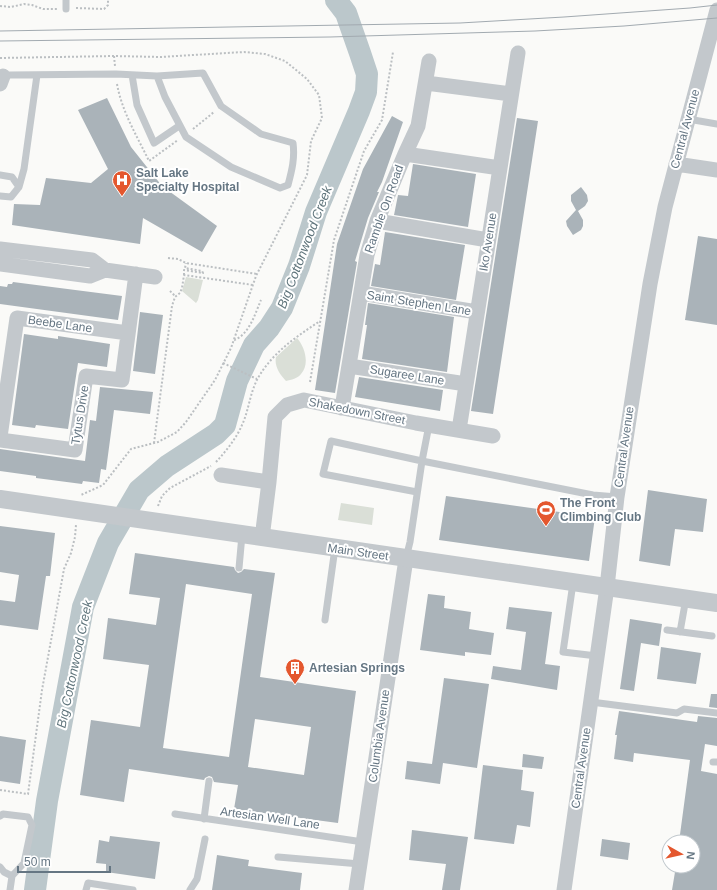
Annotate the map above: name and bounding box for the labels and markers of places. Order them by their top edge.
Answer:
place label: Salt Lake Specialty Hospital [136,166,239,194]
hospital icon: Salt Lake Specialty Hospital [111,169,133,197]
place label: The Front Climbing Club [560,496,641,524]
sports icon: The Front Climbing Club [535,499,557,527]
building icon: Artesian Springs [284,657,306,685]
place label: Artesian Springs [309,661,405,675]

